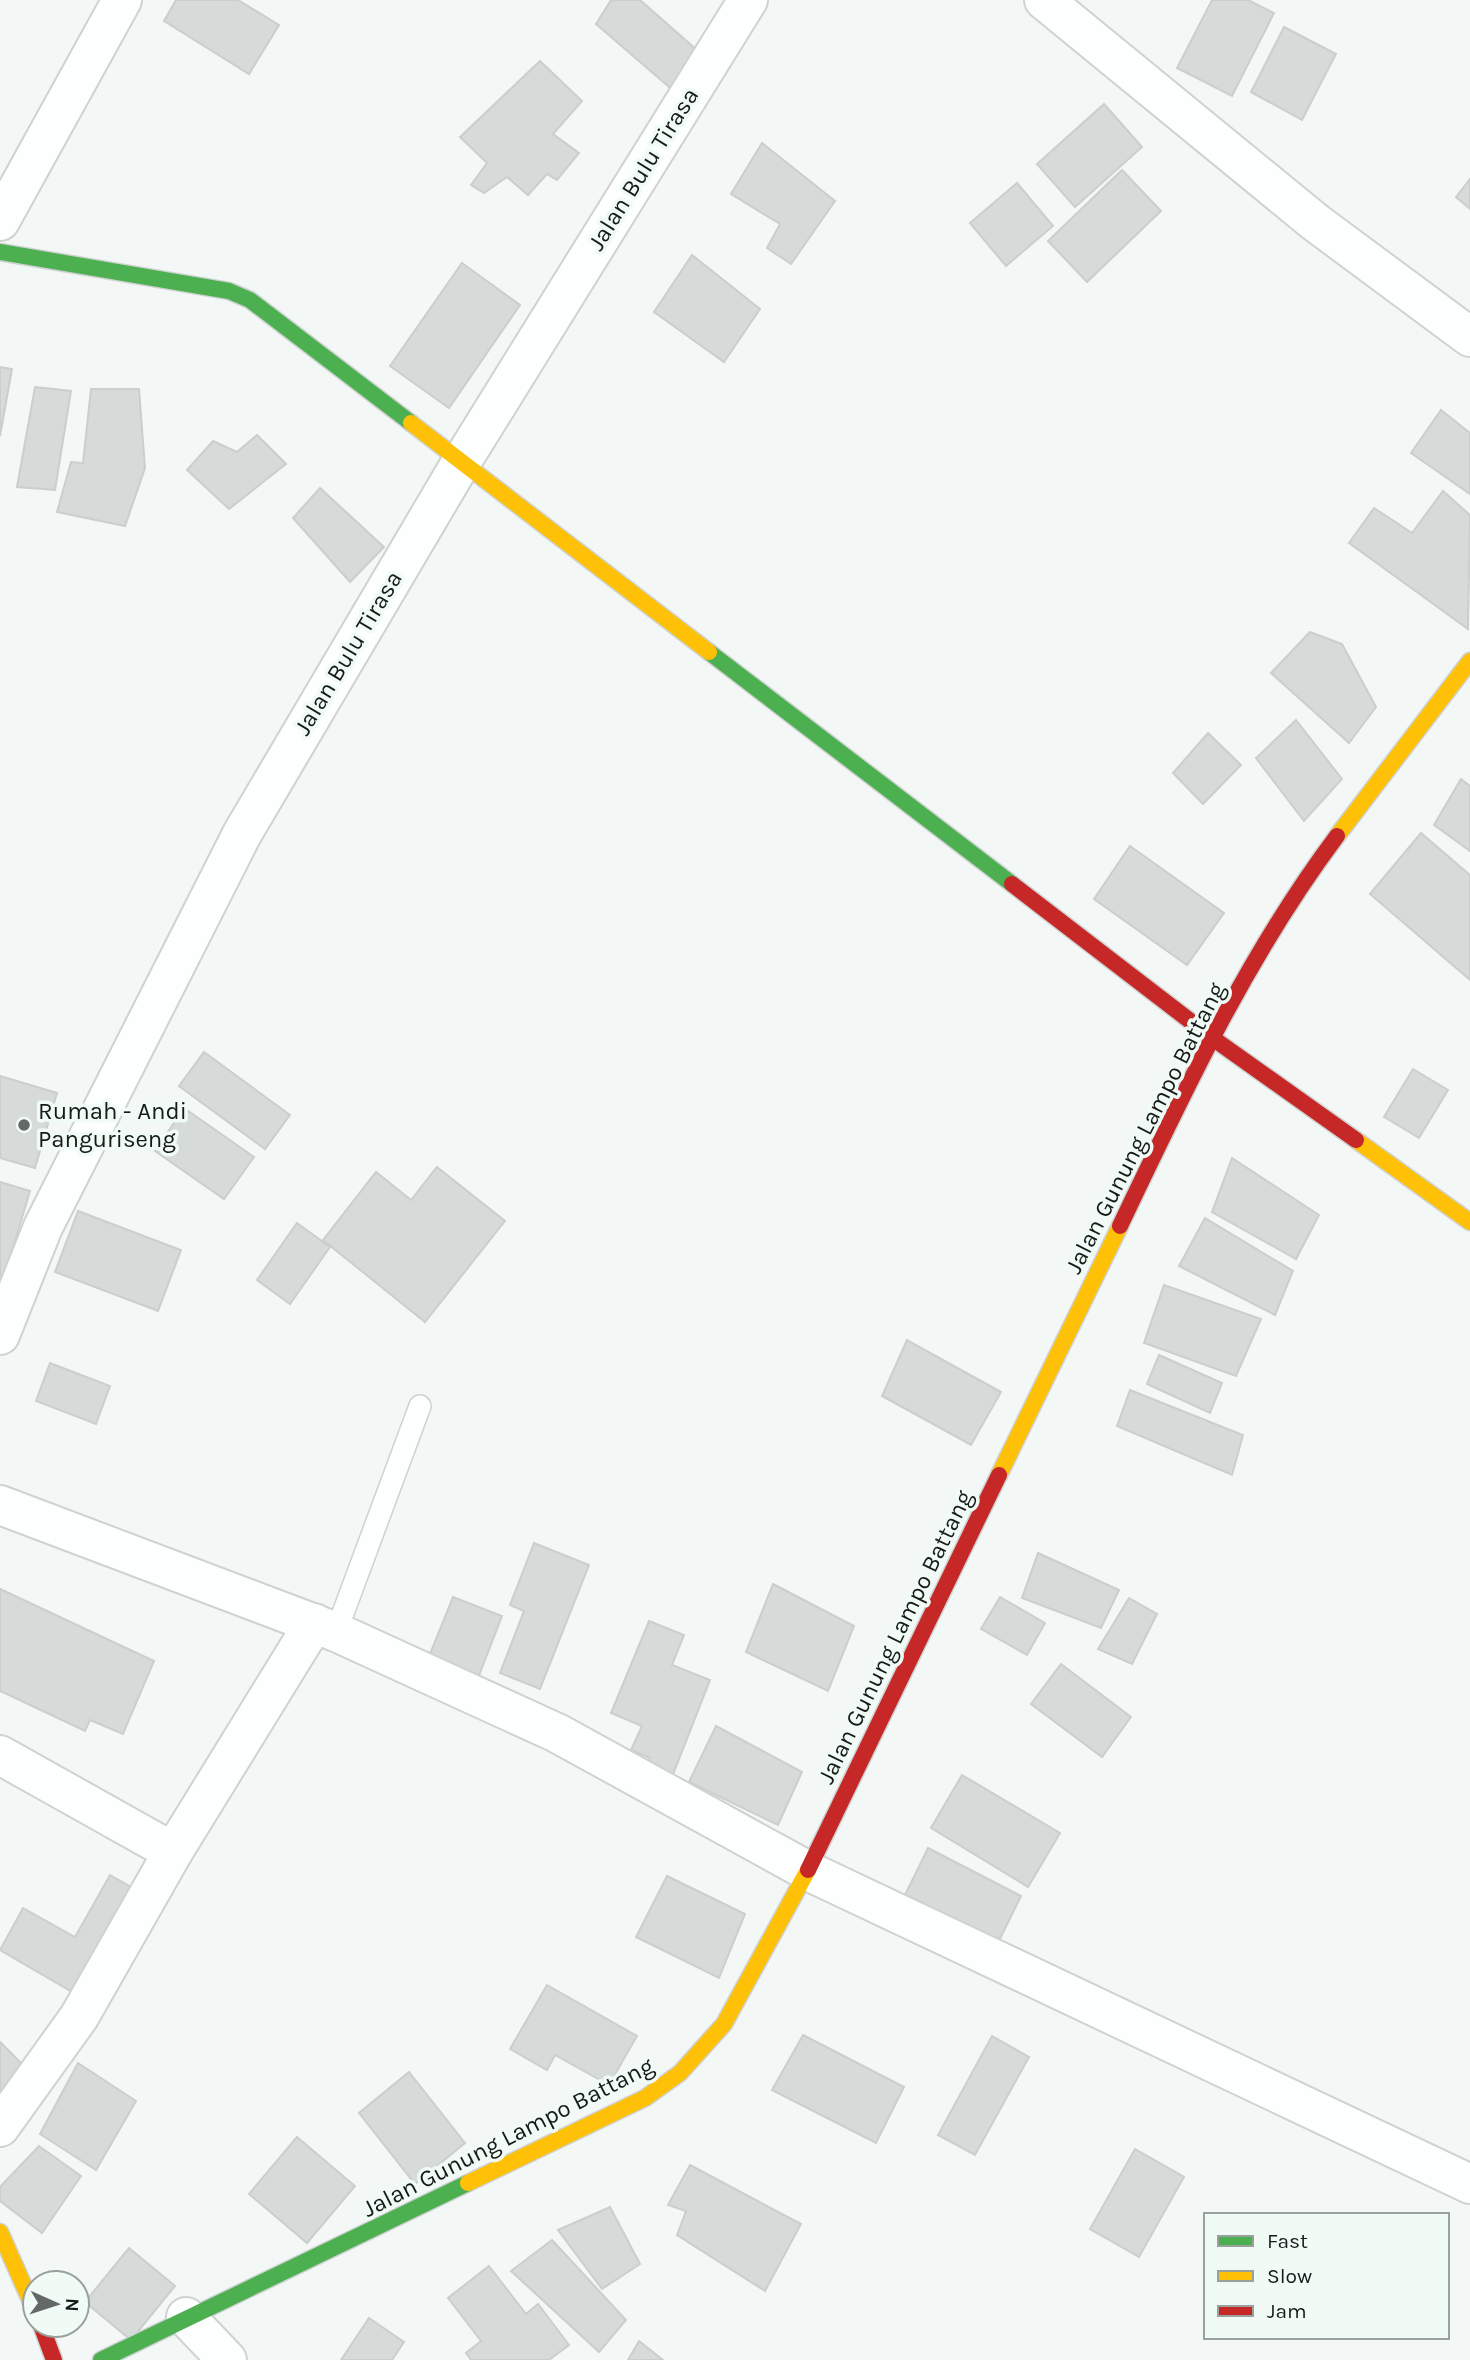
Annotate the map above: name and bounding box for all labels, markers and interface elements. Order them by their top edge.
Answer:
street label: Jalan Bulu Tirasa [582,83,704,255]
street label: Jalan Bulu Tirasa [288,566,408,740]
street label: Jalan Gunung Lampo Battang [1059,977,1231,1278]
place label: Rumah - Andi Panguriseng [38,1097,187,1153]
marker: Rumah - Andi Panguriseng [16,1117,32,1133]
street label: Jalan Gunung Lampo Battang [812,1485,979,1788]
street label: Jalan Gunung Lampo Battang [358,2051,659,2223]
legend [1204,2213,1449,2339]
text: Fast [1267,2229,1308,2253]
text: Slow [1267,2264,1312,2288]
north arrow [21,2269,91,2339]
text: N [61,2297,83,2312]
text: Jam [1267,2299,1307,2323]

